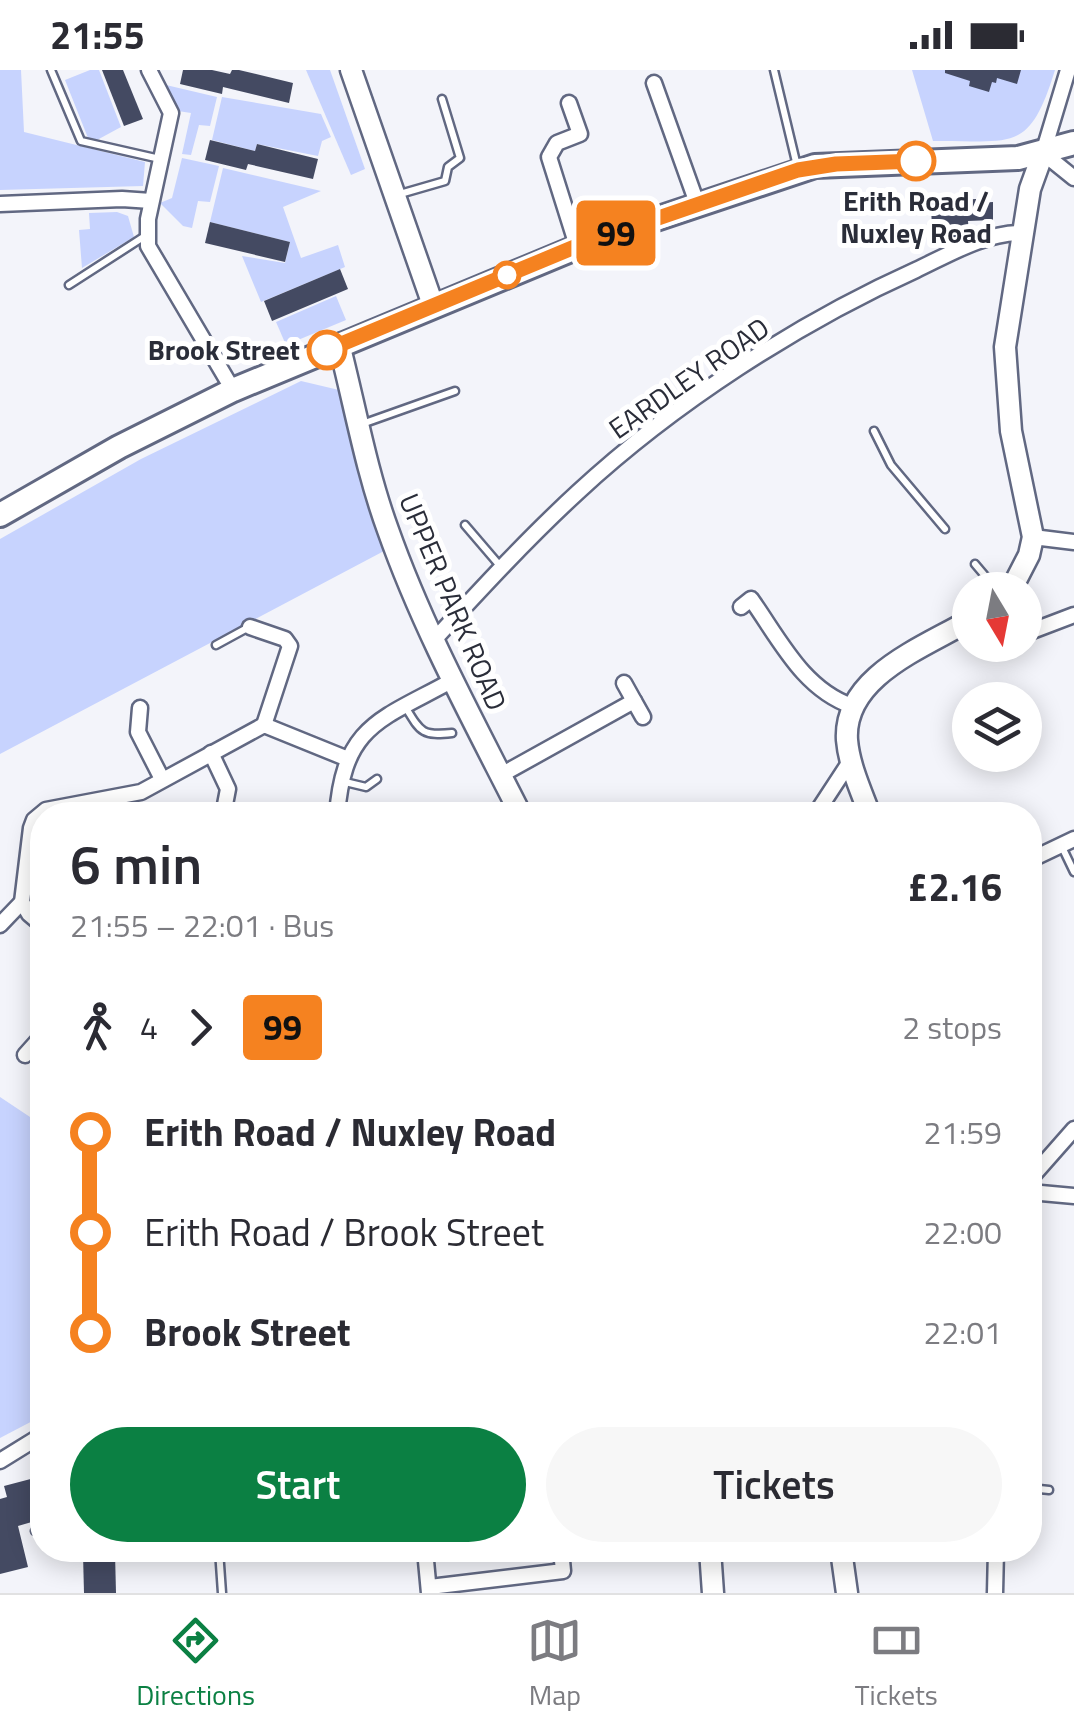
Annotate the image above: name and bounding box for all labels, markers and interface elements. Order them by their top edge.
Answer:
text: 21:55 [50,6,145,64]
marker: Erith Road / Nuxley Road [897,142,935,180]
place label: Erith Road / Nuxley Road [840,179,992,254]
line badge: 99 [571,200,661,266]
text: 99 [596,206,636,260]
unlabelled marker [494,262,520,288]
street label: EARDLEY ROAD [599,306,778,449]
place label: Brook Street [148,328,300,371]
marker: Brook Street [308,331,346,369]
street label: UPPER PARK ROAD [388,487,519,717]
north arrow [952,572,1042,662]
map controls [952,572,1042,772]
button: layers [952,682,1042,772]
text: 6 min [70,822,202,905]
text: £2.16 [907,858,1002,916]
text: 21:55 – 22:01 · Bus [70,901,334,949]
icon: walk [70,1000,125,1055]
icon: forward [173,1000,228,1055]
text: 99 [263,1000,302,1054]
text: 4 [140,1003,158,1051]
text: 2 stops [902,1003,1002,1051]
text: Erith Road / Nuxley Road [144,1103,556,1161]
text: 21:59 [923,1108,1002,1156]
text: Erith Road / Brook Street [144,1203,544,1261]
text: 22:00 [923,1208,1002,1256]
text: Brook Street [144,1303,351,1361]
text: 22:01 [923,1308,1002,1356]
button: Start [70,1427,526,1542]
button: Tickets [546,1427,1002,1542]
tab: Directions [136,1613,255,1716]
tab: Map [527,1613,582,1716]
tab: Tickets [855,1613,938,1716]

